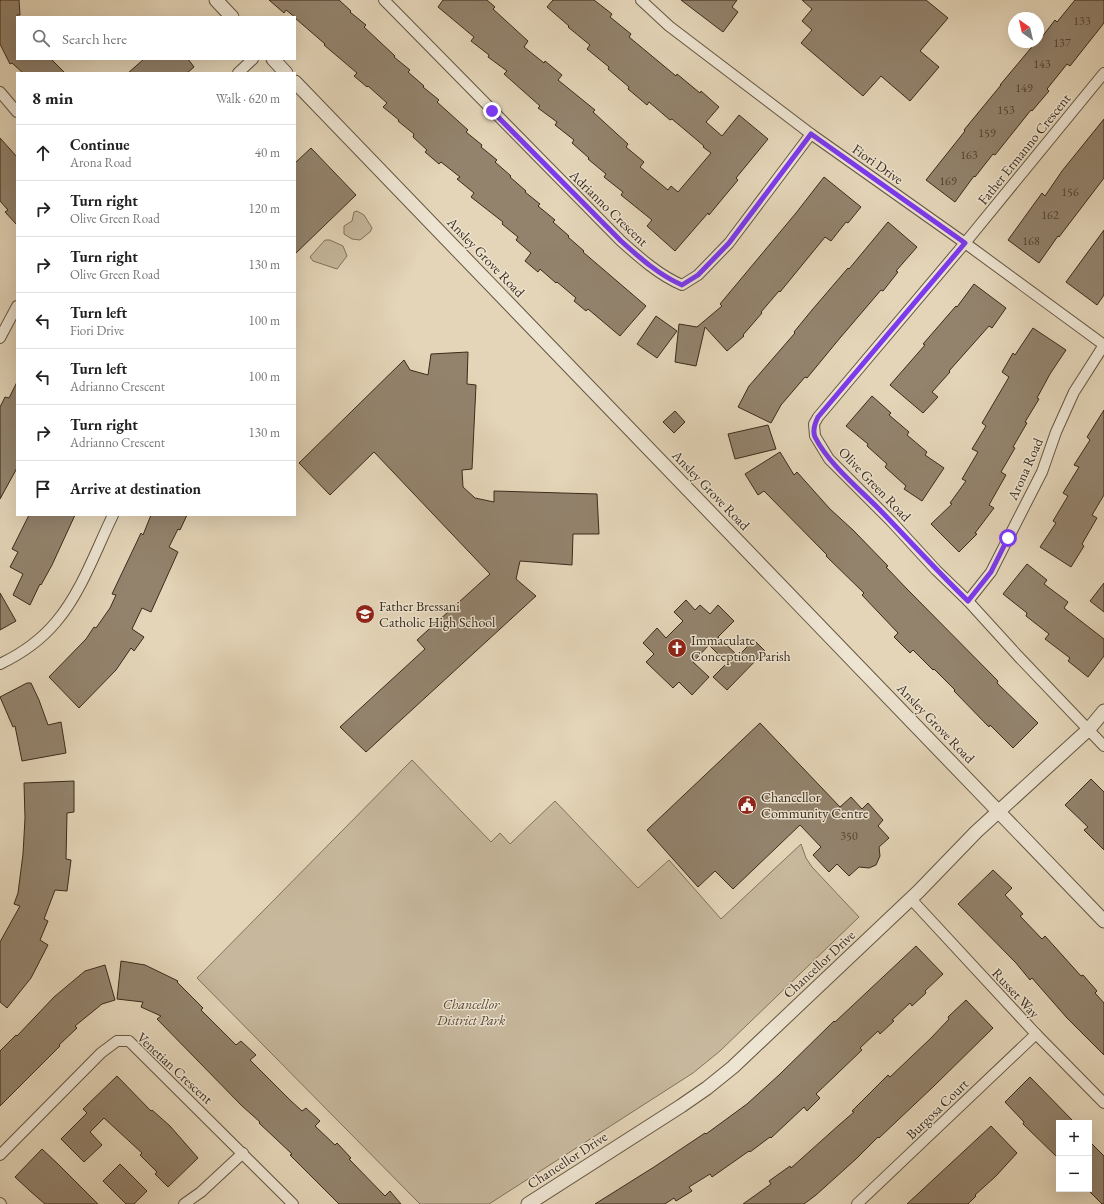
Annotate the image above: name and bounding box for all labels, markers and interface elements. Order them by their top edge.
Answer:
north arrow [1008,12,1044,48]
house number: 133 [1073,13,1091,29]
search box [16,16,296,60]
icon: search [30,27,52,49]
text: Search here [62,29,127,48]
house number: 137 [1053,35,1071,51]
house number: 143 [1033,56,1051,72]
house number: 149 [1015,80,1033,96]
text: 8 min [32,87,73,109]
street label: Father Ermanno Crescent [974,89,1075,208]
text: Walk · 620 m [216,90,280,107]
route end [483,102,501,120]
house number: 153 [997,102,1015,118]
house number: 159 [978,125,996,141]
text: Continue [70,135,130,154]
street label: Fiori Drive [849,140,907,188]
icon: ahead [32,142,54,164]
text: 40 m [255,144,280,161]
house number: 163 [960,147,978,163]
text: Arona Road [70,154,132,171]
street label: Adrianno Crescent [565,165,652,250]
house number: 169 [939,173,957,189]
house number: 156 [1061,184,1079,200]
text: Turn right [70,191,138,210]
icon: right [32,198,54,220]
text: 120 m [249,200,280,217]
house number: 162 [1041,207,1059,223]
text: Olive Green Road [70,210,160,227]
street label: Ansley Grove Road [443,213,529,301]
house number: 168 [1022,233,1040,249]
text: Turn right [70,247,138,266]
icon: right [32,254,54,276]
text: 130 m [249,256,280,273]
text: Olive Green Road [70,266,160,283]
text: Turn left [70,303,127,322]
icon: left [32,310,54,332]
text: 100 m [249,312,280,329]
text: Fiori Drive [70,322,124,339]
text: Turn left [70,359,127,378]
icon: left [32,366,54,388]
text: 100 m [249,368,280,385]
text: Adrianno Crescent [70,378,165,395]
text: Turn right [70,415,138,434]
icon: right [32,422,54,444]
text: 130 m [249,424,280,441]
text: Adrianno Crescent [70,434,165,451]
street label: Arona Road [1003,434,1047,504]
street label: Olive Green Road [835,443,916,526]
street label: Ansley Grove Road [668,446,754,534]
icon: arrive [32,478,54,500]
text: Arrive at destination [70,479,201,498]
route start [999,529,1017,547]
place label: Father Bressani Catholic High School [379,597,496,631]
school or university icon: Father Bressani Catholic High School [354,603,376,625]
place label: Immaculate Conception Parish [691,631,791,665]
church icon: Immaculate Conception Parish [666,637,688,659]
street label: Ansley Grove Road [893,679,979,767]
place label: Chancellor Community Centre [761,788,869,822]
public building icon: Chancellor Community Centre [736,794,758,816]
house number: 350 [840,828,858,844]
street label: Chancellor Drive [779,926,859,1002]
street label: Russet Way [988,964,1044,1022]
park label: Chancellor District Park [436,995,506,1029]
street label: Venetian Crescent [133,1028,217,1108]
street label: Burgosa Court [902,1074,972,1143]
map controls [1056,1120,1092,1192]
button: + [1056,1120,1092,1156]
street label: Chancellor Drive [523,1127,611,1193]
button: − [1056,1156,1092,1192]

